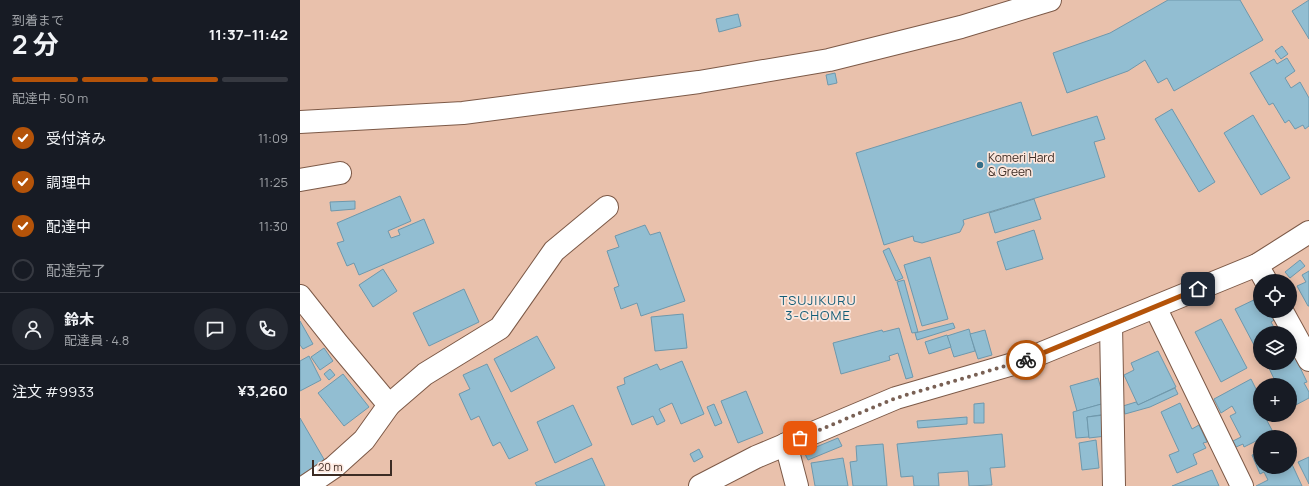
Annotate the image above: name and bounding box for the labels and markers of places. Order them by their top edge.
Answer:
place label: Komeri Hard & Green [988,149,1055,180]
marker: Komeri Hard & Green [975,160,985,170]
pin [1181,272,1215,306]
pin [783,421,817,455]

